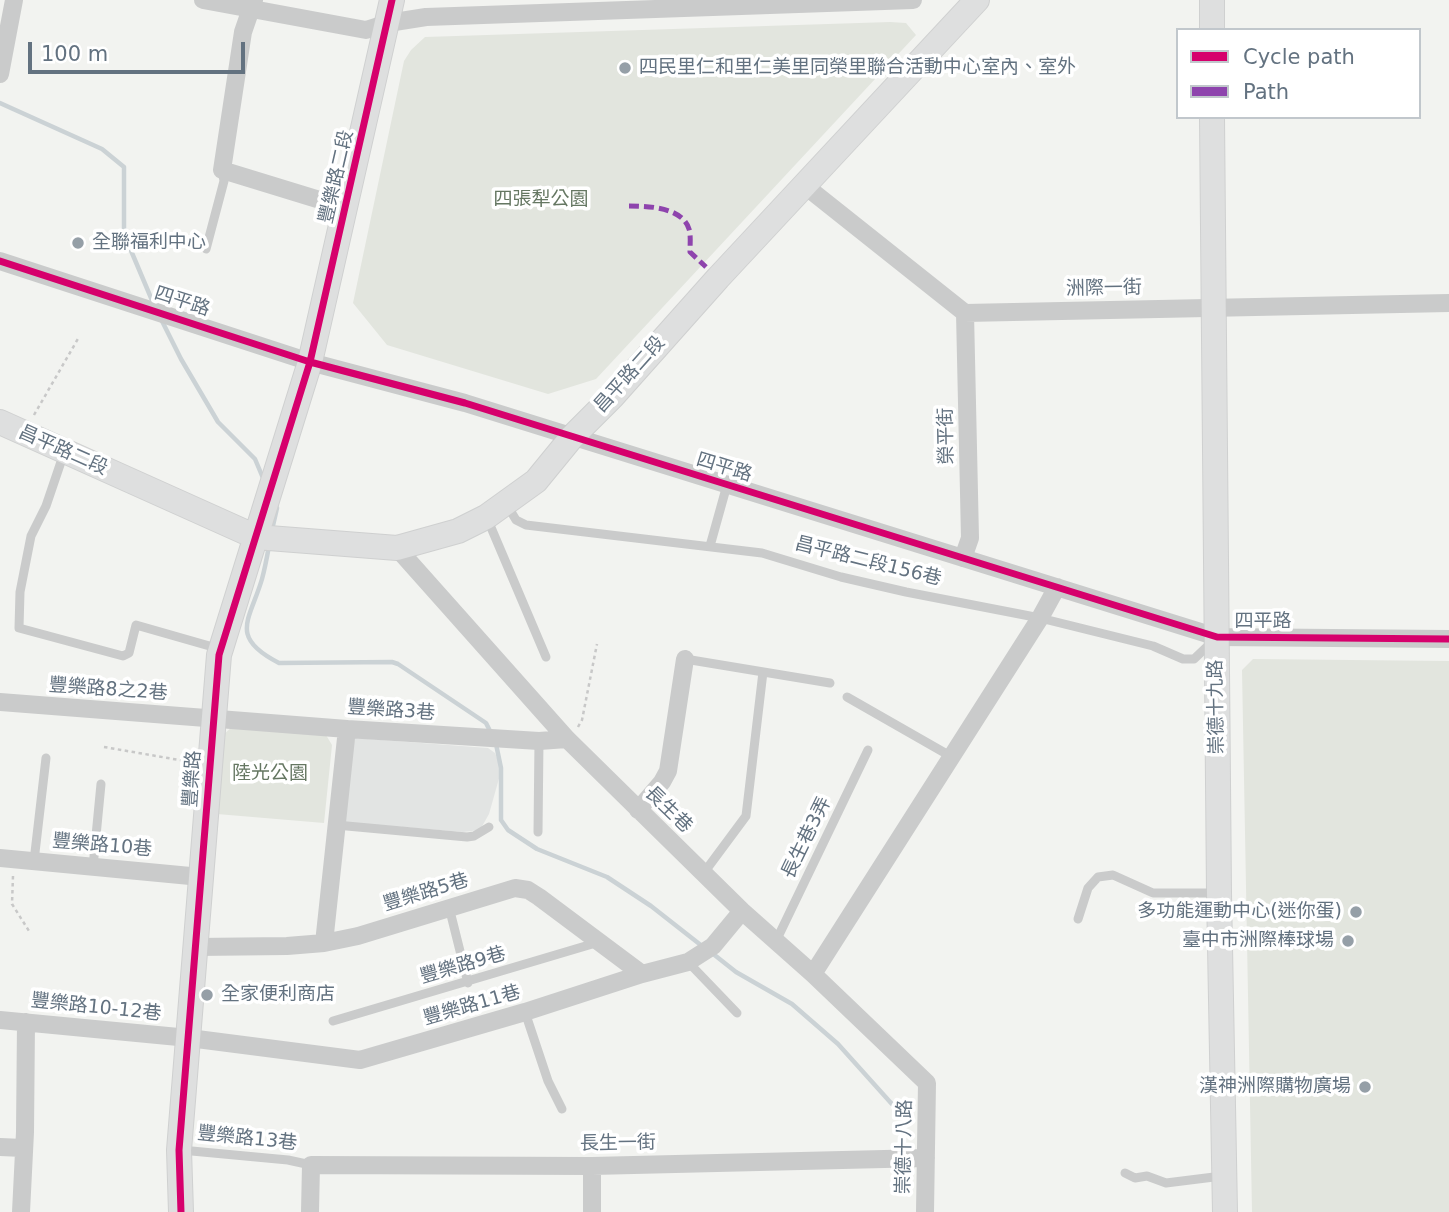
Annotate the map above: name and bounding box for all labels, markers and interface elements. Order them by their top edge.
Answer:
scale bar [32,28,248,72]
legend [1176,28,1421,119]
text: 100 m [41,42,108,66]
text: Cycle path [1243,45,1355,69]
place label: 四民里仁和里仁美里同榮里聯合活動中心室內、室外 [639,57,1076,79]
marker: 四民里仁和里仁美里同榮里聯合活動中心室內、室外 [617,60,633,76]
text: Path [1243,80,1289,104]
street label: 豐樂路二段 [315,128,359,226]
park label: 四張犁公園 [494,189,588,211]
place label: 全聯福利中心 [92,232,206,254]
marker: 全聯福利中心 [70,235,86,251]
street label: 洲際一街 [1066,277,1142,301]
street label: 四平路 [151,282,213,322]
street label: 昌平路二段 [590,332,670,418]
street label: 榮平街 [935,407,959,465]
street label: 昌平路二段 [15,421,111,481]
street label: 四平路 [693,449,755,487]
street label: 昌平路二段156巷 [792,533,944,591]
street label: 四平路 [1235,611,1291,633]
street label: 崇德十九路 [1205,659,1229,755]
street label: 豐樂路8之2巷 [48,674,168,706]
street label: 豐樂路3巷 [346,697,436,725]
street label: 豐樂路 [180,750,206,808]
park label: 陸光公園 [232,763,308,785]
street label: 長生巷 [640,782,696,838]
street label: 長生巷3弄 [777,793,837,883]
street label: 豐樂路10巷 [51,830,153,862]
street label: 豐樂路5巷 [381,869,471,917]
place label: 多功能運動中心(迷你蛋) [1137,901,1342,923]
marker: 多功能運動中心(迷你蛋) [1348,904,1364,920]
place label: 臺中市洲際棒球場 [1182,930,1334,952]
marker: 臺中市洲際棒球場 [1340,933,1356,949]
street label: 豐樂路9巷 [418,943,508,989]
street label: 豐樂路11巷 [421,981,523,1031]
place label: 全家便利商店 [221,984,335,1006]
marker: 全家便利商店 [199,987,215,1003]
street label: 豐樂路10-12巷 [30,990,162,1026]
place label: 漢神洲際購物廣場 [1199,1076,1351,1098]
marker: 漢神洲際購物廣場 [1357,1079,1373,1095]
street label: 崇德十八路 [893,1099,917,1195]
street label: 豐樂路13巷 [196,1122,298,1156]
street label: 長生一街 [580,1132,656,1156]

